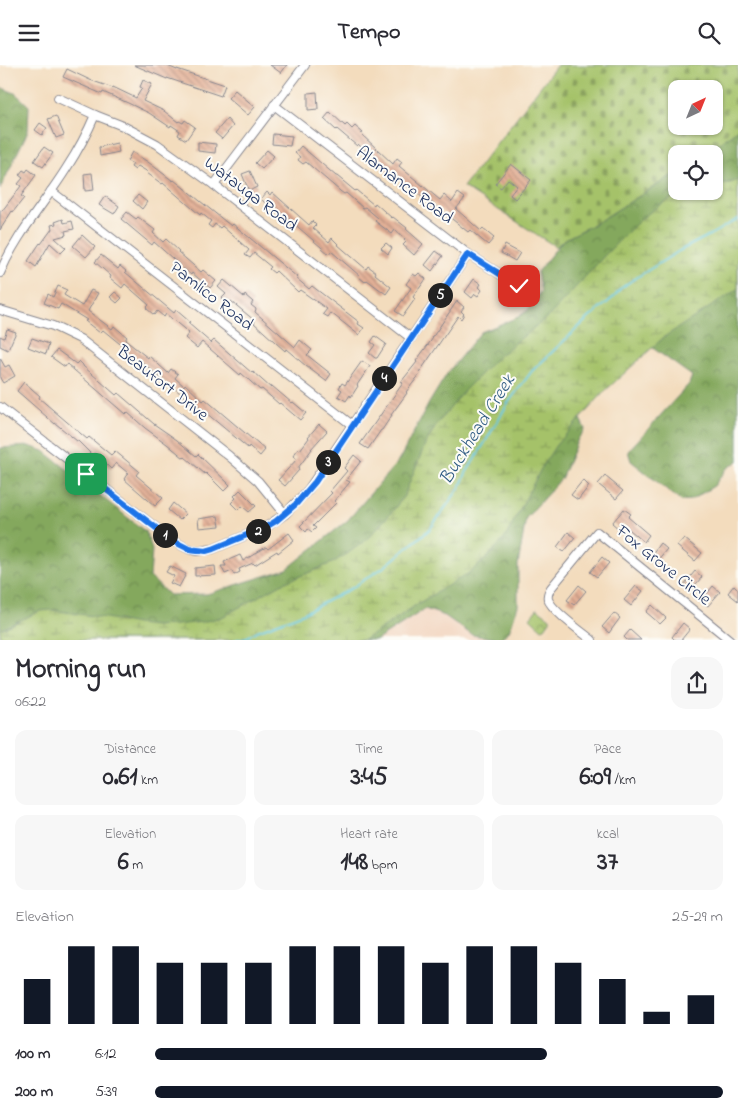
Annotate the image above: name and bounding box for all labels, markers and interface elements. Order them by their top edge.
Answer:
text: Tempo [338,17,400,49]
icon: menu [15,19,43,47]
icon: search [695,19,723,47]
north arrow [668,80,722,135]
map controls [668,80,723,200]
street label: Alamance Road [350,141,458,231]
button: locate [668,145,723,200]
street label: Watauga Road [197,151,302,240]
street label: Pamlico Road [163,256,259,338]
pin [498,265,540,307]
icon: check [505,272,533,300]
pin: 5 [428,283,452,307]
text: 5 [436,285,445,306]
street label: Beaufort Drive [110,339,214,429]
pin: 4 [372,365,396,391]
text: 4 [382,368,387,389]
water label: Buckhead Creek [433,369,523,490]
pin: 3 [316,449,340,475]
text: 3 [326,452,331,473]
pin [65,453,107,495]
icon: arrive [72,460,100,488]
pin: 2 [246,519,270,543]
street label: Fox Grove Circle [609,519,717,613]
text: 2 [255,521,262,542]
pin: 1 [152,523,178,547]
text: 1 [163,525,168,546]
text: Morning run [15,650,146,691]
button: share [671,657,723,709]
text: 06:22 [15,690,46,714]
text: Distance [105,739,156,760]
text: Time [355,739,383,760]
text: Pace [594,739,621,760]
text: 0.61 [103,760,138,796]
text: 3:45 [350,760,388,796]
text: 6:09 [580,760,611,796]
text: km [138,770,158,791]
text: /km [611,770,636,791]
text: Elevation [105,824,156,845]
text: Heart rate [340,824,398,845]
text: kcal [597,824,619,845]
text: 6 [118,845,129,881]
text: 148 [340,845,368,881]
text: 37 [597,845,618,881]
text: m [129,855,143,876]
text: bpm [368,855,398,876]
text: Elevation [15,905,74,929]
text: 25–29 m [672,905,723,929]
text: 100 m [15,1042,50,1066]
text: 6:12 [95,1042,116,1066]
text: 200 m [15,1080,53,1104]
text: 5:39 [95,1080,117,1104]

